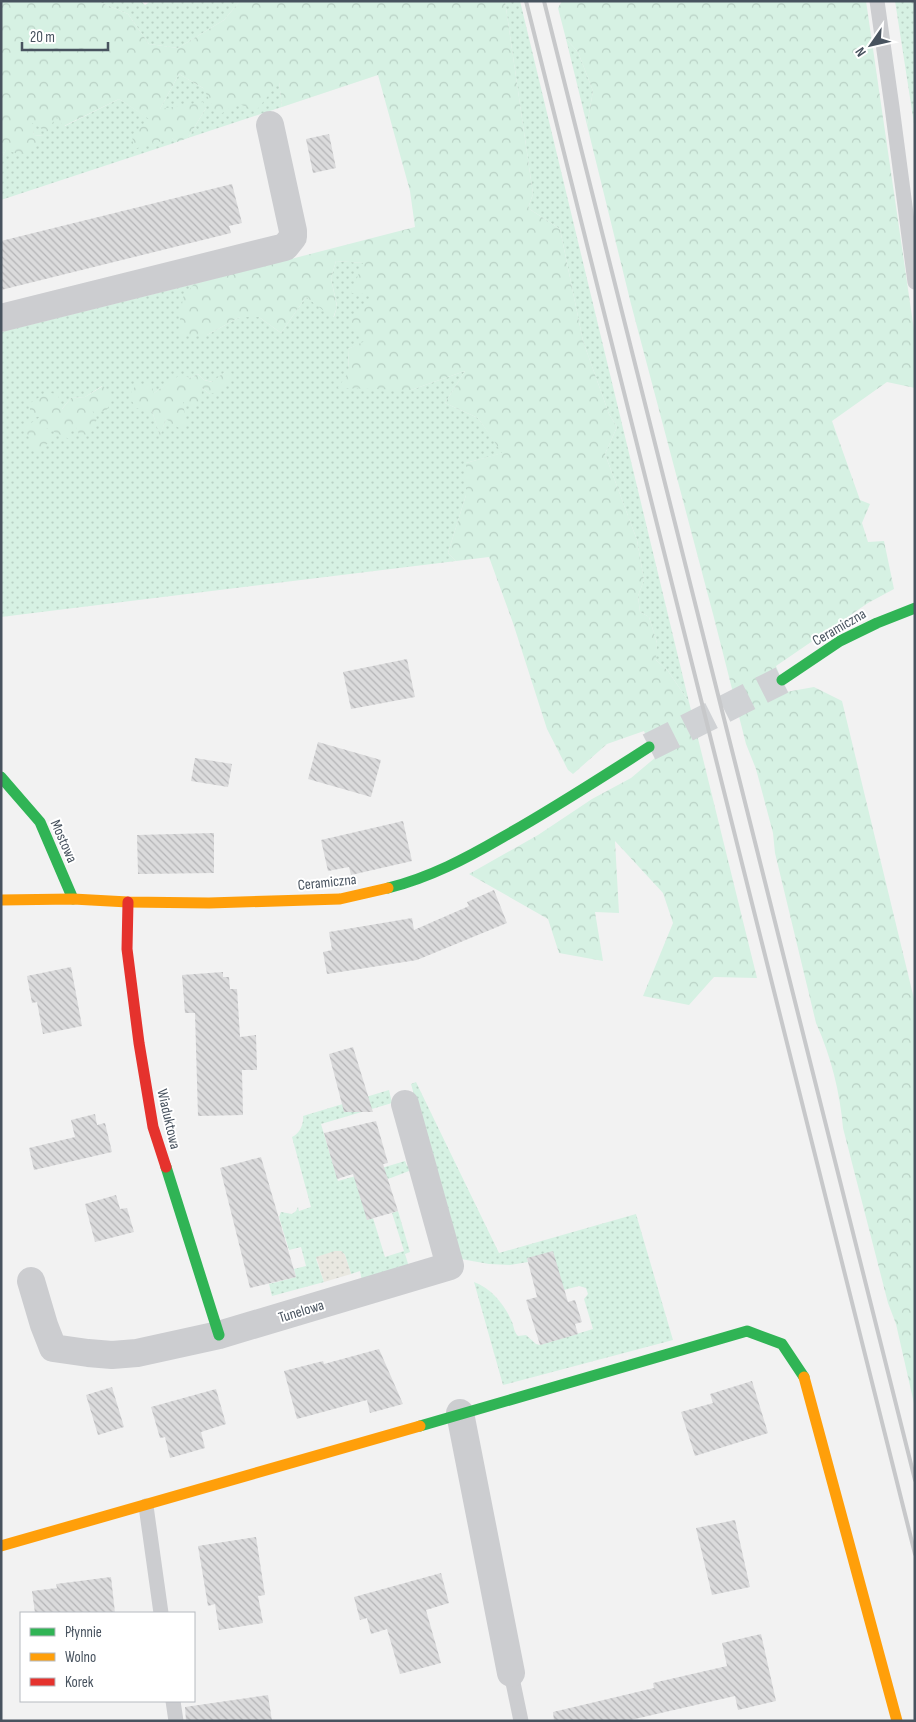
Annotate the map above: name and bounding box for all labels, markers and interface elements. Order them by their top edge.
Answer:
scale bar [22,20,109,52]
north arrow [846,20,896,70]
text: 20 m [30,28,55,47]
text: N [851,44,870,60]
street label: Ceramiczna [809,604,870,650]
street label: Mostowa [46,817,81,866]
street label: Ceramiczna [297,870,358,895]
street label: Wiaduktowa [152,1087,185,1151]
street label: Tunelowa [276,1296,326,1327]
legend [20,1612,195,1702]
text: Płynnie [65,1623,102,1642]
text: Wolno [65,1648,96,1667]
text: Korek [65,1673,94,1692]

